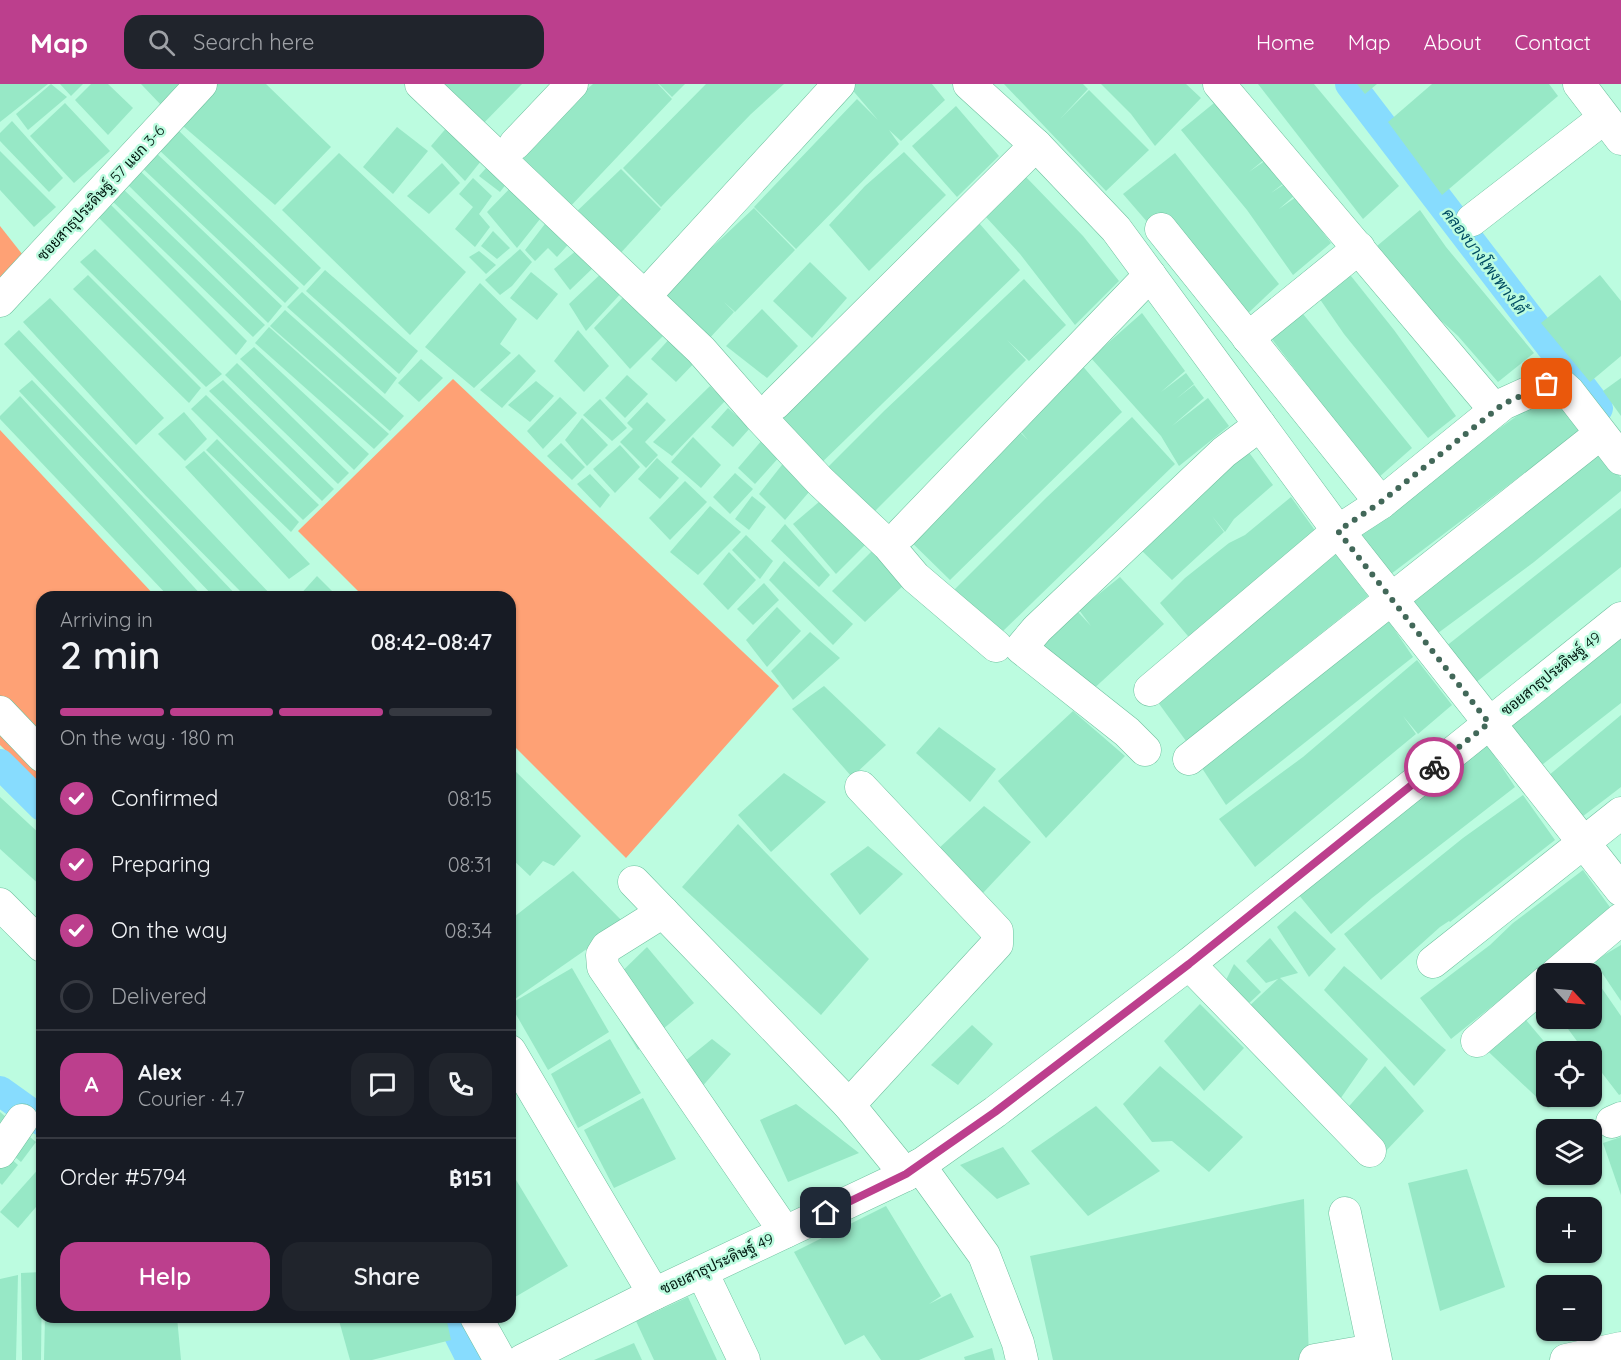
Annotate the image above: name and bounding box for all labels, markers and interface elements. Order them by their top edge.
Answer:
search box [124,15,544,69]
text: Map [30,25,88,60]
icon: search [145,26,178,59]
text: Search here [193,28,315,56]
text: Home [1256,29,1315,55]
text: Map [1348,29,1391,55]
text: About [1424,29,1482,55]
text: Contact [1515,29,1591,55]
street label: ซอยสาธุประดิษฐ์ 57 แยก 3-6 [33,121,170,266]
water label: คลองบางโพงพางใต้ [1438,203,1534,321]
pin [1521,358,1572,409]
icon: bag [1530,367,1563,400]
text: Arriving in [60,607,153,632]
text: 08:42–08:47 [371,628,492,656]
street label: ซอยสาธุประดิษฐ์ 49 [1497,628,1606,721]
text: 2 min [60,630,161,679]
text: On the way · 180 m [60,725,234,750]
courier [1404,737,1464,797]
icon: bike [1418,751,1451,784]
icon: check [60,782,93,815]
text: Confirmed [111,784,218,812]
text: 08:15 [447,786,492,811]
icon: check [60,848,93,881]
text: Preparing [111,850,211,878]
text: 08:31 [448,852,492,877]
icon: check [60,914,93,947]
text: On the way [111,916,227,944]
text: 08:34 [445,918,492,943]
north arrow [1536,963,1602,1029]
map controls [1536,963,1602,1341]
text: Delivered [111,982,207,1010]
button: locate [1536,1041,1602,1107]
button: chat [351,1053,414,1116]
button: phone [429,1053,492,1116]
text: Alex [138,1058,181,1086]
text: A [84,1070,99,1098]
text: Courier · 4.7 [138,1086,245,1111]
button: layers [1536,1119,1602,1185]
text: Order #5794 [60,1163,187,1191]
text: ฿151 [449,1164,492,1192]
pin [800,1187,851,1238]
icon: home [809,1196,842,1229]
button: + [1536,1197,1602,1263]
street label: ซอยสาธุประดิษฐ์ 49 [657,1229,777,1300]
button: Help [60,1242,270,1311]
button: Share [282,1242,492,1311]
button: − [1536,1275,1602,1341]

